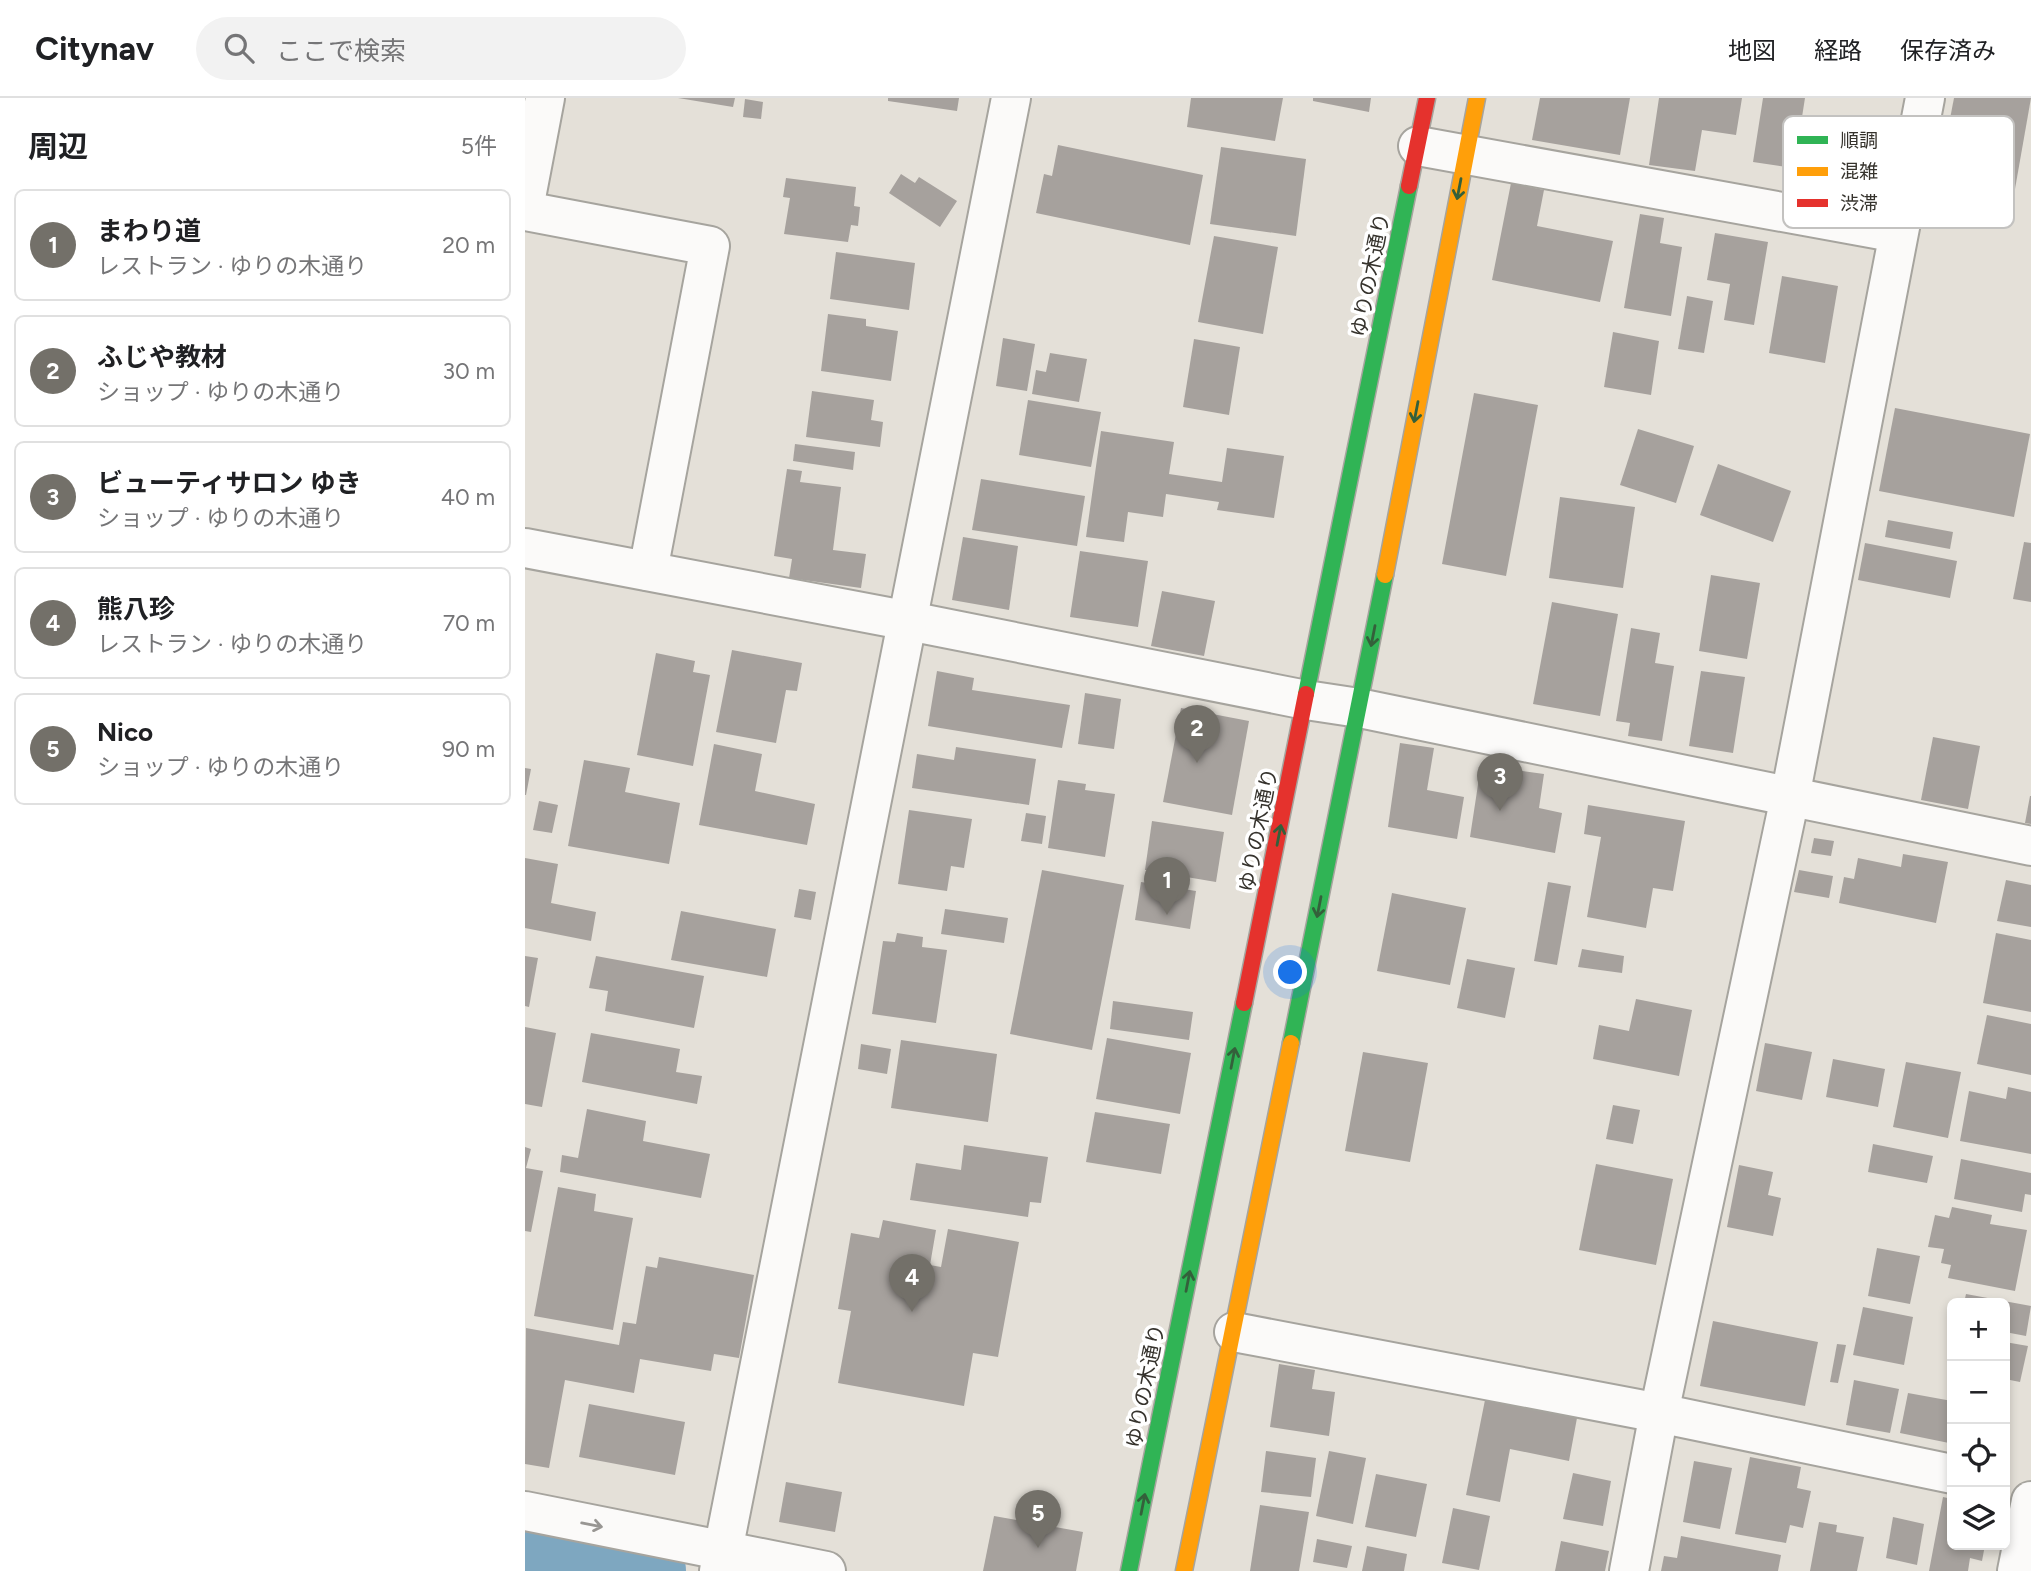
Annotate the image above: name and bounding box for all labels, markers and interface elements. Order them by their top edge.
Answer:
search box [196,17,686,80]
text: Citynav [35,29,154,68]
icon: search [220,29,258,67]
text: ここで検索 [276,35,406,67]
text: 地図 [1728,36,1776,65]
text: 経路 [1814,36,1862,65]
text: 保存済み [1900,36,1996,65]
legend [1783,116,2014,228]
text: 周辺 [28,128,88,165]
text: 順調 [1840,129,1878,152]
text: 5件 [461,132,497,160]
text: 混雑 [1840,160,1878,183]
one-way arrow [1451,177,1465,200]
text: 渋滞 [1840,192,1878,215]
street label: ゆりの木通り [1346,211,1394,339]
text: まわり道 [97,215,201,247]
text: 1 [48,231,58,259]
text: 20 m [442,231,495,259]
text: レストラン · ゆりの木通り [97,252,367,280]
text: ふじや教材 [97,341,227,373]
text: 2 [46,357,60,385]
text: 30 m [442,357,495,385]
text: ショップ · ゆりの木通り [97,378,344,406]
one-way arrow [1409,400,1422,423]
text: ビューティサロン ゆき [97,467,362,499]
text: 3 [47,483,59,511]
text: 40 m [441,483,495,511]
text: ショップ · ゆりの木通り [97,504,344,532]
text: 熊八珍 [97,593,175,625]
text: 4 [46,609,60,637]
text: 70 m [443,609,495,637]
one-way arrow [1366,624,1379,647]
text: レストラン · ゆりの木通り [97,630,367,658]
pin: 2 [1174,705,1220,763]
text: Nico [97,716,153,748]
text: 5 [46,735,60,763]
text: 90 m [442,735,495,763]
text: ショップ · ゆりの木通り [97,753,344,781]
pin: 3 [1477,753,1523,811]
street label: ゆりの木通り [1234,766,1282,894]
one-way arrow [1272,824,1286,847]
pin: 1 [1144,857,1190,915]
one-way arrow [1312,895,1326,918]
your location [1273,955,1307,989]
one-way arrow [1227,1047,1241,1070]
pin: 4 [889,1254,935,1312]
one-way arrow [1182,1270,1196,1293]
map controls [1947,1298,2010,1550]
button: + [1947,1298,2010,1361]
street label: ゆりの木通り [1121,1322,1169,1450]
button: − [1947,1361,2010,1424]
button: locate [1947,1424,2010,1487]
button: layers [1947,1487,2010,1550]
pin: 5 [1015,1490,1061,1548]
one-way arrow [1136,1493,1150,1516]
one-way arrow [580,1518,603,1532]

